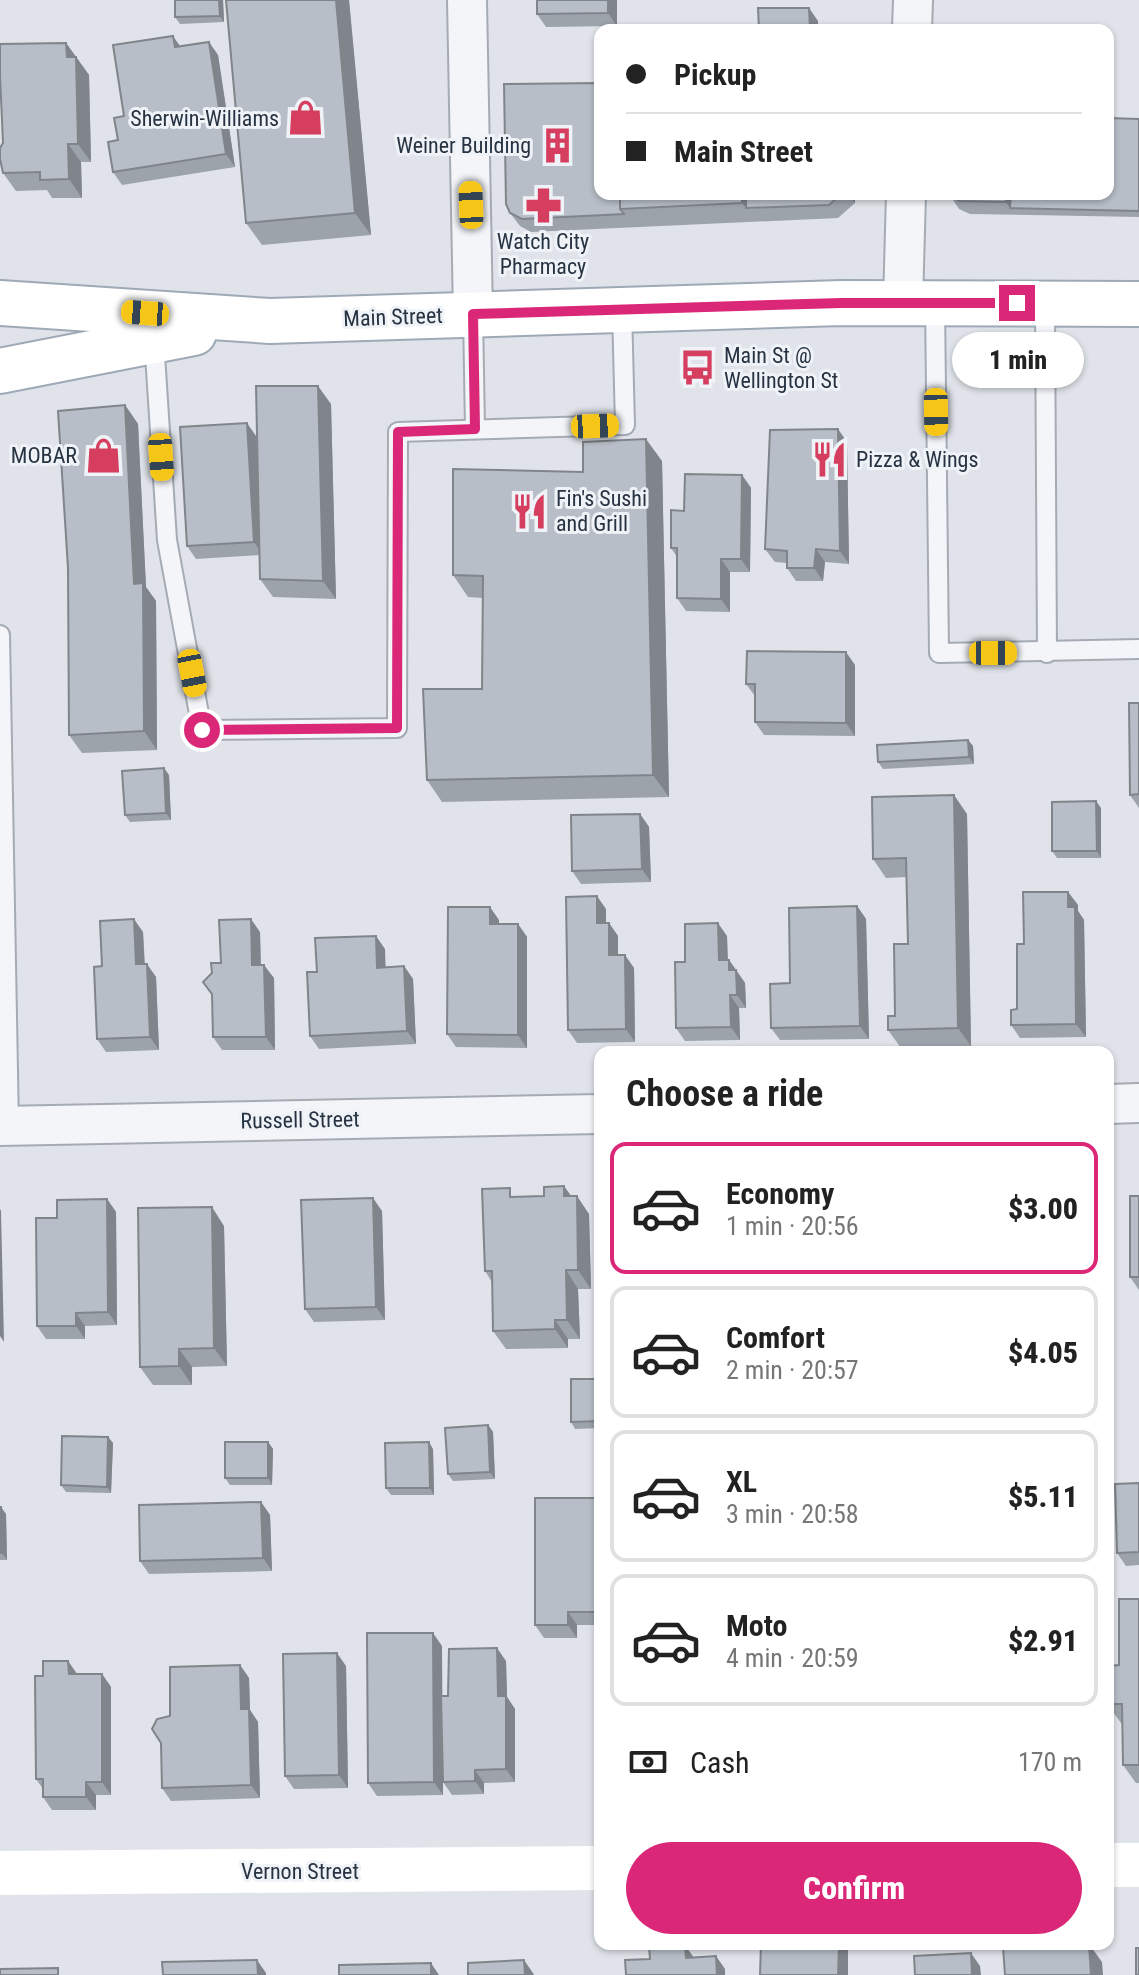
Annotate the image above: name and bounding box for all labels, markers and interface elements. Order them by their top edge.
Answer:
text: Pickup [674,57,756,92]
shop icon: Sherwin-Williams [286,99,324,137]
place label: Sherwin-Williams [130,106,279,131]
building icon: Weiner Building [538,126,576,164]
place label: Weiner Building [396,133,531,158]
text: Main Street [674,134,813,169]
car [458,181,484,229]
pharmacy icon: Watch City Pharmacy [524,186,562,224]
place label: Watch City Pharmacy [497,229,589,279]
route end [999,285,1035,321]
car [120,299,170,327]
street label: Main Street [343,303,443,331]
callout: 1 min [951,331,1083,387]
place label: Main St @ Wellington St [724,343,838,393]
text: 1 min [989,345,1047,375]
bus stop icon: Main St @ Wellington St [679,349,717,387]
car [924,388,948,436]
car [571,413,619,439]
car [147,432,175,482]
shop icon: MOBAR [84,436,122,474]
restaurant icon: Pizza & Wings [811,440,849,478]
place label: MOBAR [11,443,77,468]
place label: Pizza & Wings [856,447,979,472]
place label: Fin's Sushi and Grill [556,486,647,536]
restaurant icon: Fin's Sushi and Grill [511,492,549,530]
car [969,641,1017,665]
car [176,647,208,699]
route start [184,712,220,748]
text: Choose a ride [626,1073,823,1115]
street label: Russell Street [240,1106,360,1134]
icon: car [630,1172,702,1244]
text: Economy [726,1176,834,1211]
text: $3.00 [1008,1191,1078,1226]
text: 1 min · 20:56 [726,1211,859,1241]
icon: car [630,1316,702,1388]
text: Comfort [726,1320,825,1355]
text: $4.05 [1008,1335,1078,1370]
text: 2 min · 20:57 [726,1355,859,1385]
icon: car [630,1460,702,1532]
text: XL [726,1464,757,1499]
text: $5.11 [1008,1479,1078,1514]
text: 3 min · 20:58 [726,1499,859,1529]
icon: car [630,1604,702,1676]
text: Moto [726,1608,787,1643]
text: $2.91 [1008,1623,1078,1658]
text: 4 min · 20:59 [726,1643,859,1673]
icon: cash [626,1740,670,1784]
text: Cash [690,1745,750,1780]
text: 170 m [1018,1747,1082,1777]
button: Confirm [626,1842,1082,1934]
street label: Vernon Street [241,1859,359,1884]

